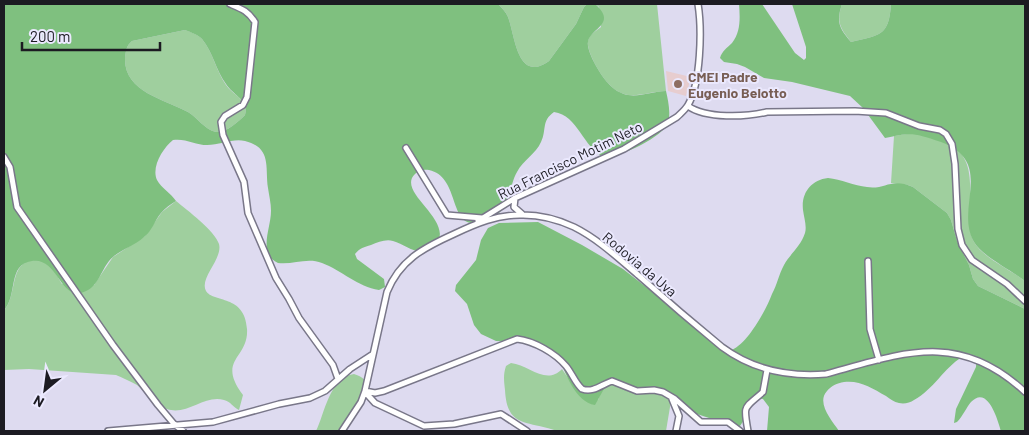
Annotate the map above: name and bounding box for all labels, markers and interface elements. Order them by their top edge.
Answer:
scale bar [22,20,160,52]
text: 200 m [30,27,70,45]
place label: CMEI Padre Eugenio Belotto [688,68,787,101]
marker: CMEI Padre Eugenio Belotto [672,78,684,90]
street label: Rua Francisco Motim Neto [495,118,645,202]
street label: Rodovia da Uva [599,228,681,300]
north arrow [20,365,70,415]
text: N [30,392,47,411]

